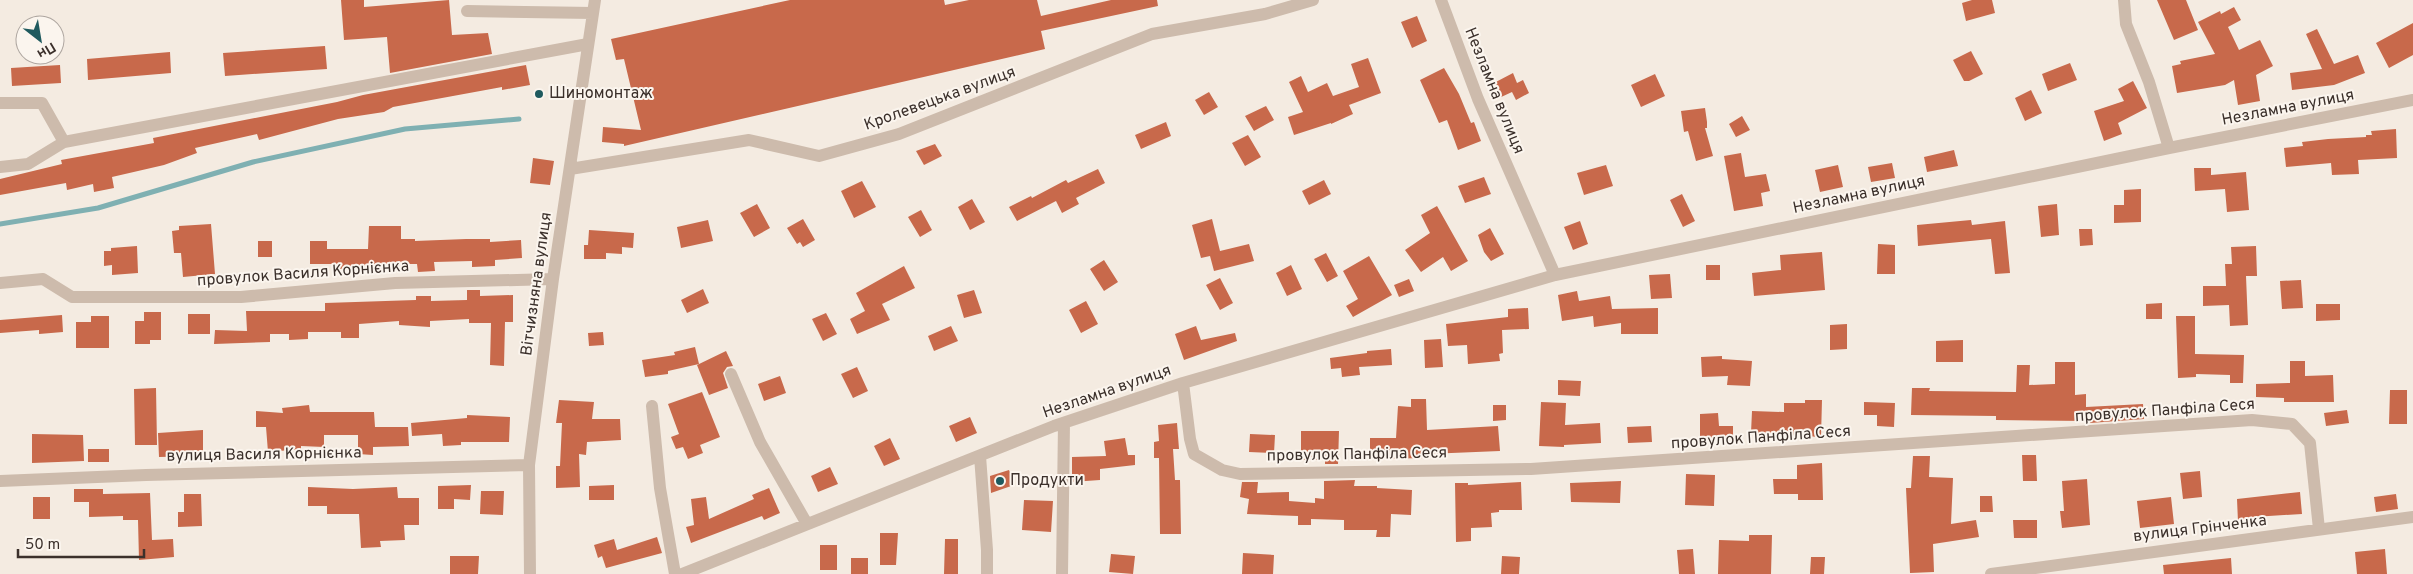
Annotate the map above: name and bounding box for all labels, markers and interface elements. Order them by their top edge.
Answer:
north arrow [15,15,65,65]
street label: Незламна вулиця [1460,25,1528,157]
text: Пн [33,38,58,62]
street label: Кролевецька вулиця [862,62,1018,136]
place label: Шиномонтаж [549,84,653,104]
street label: Незламна вулиця [2220,85,2356,131]
marker: Шиномонтаж [533,88,545,100]
street label: Незламна вулиця [1791,171,1927,219]
street label: Вітчизняна вулиця [517,211,557,357]
street label: провулок Василя Корнієнка [196,257,410,291]
street label: Незламна вулиця [1040,361,1174,423]
street label: провулок Панфіла Сеся [2074,395,2256,427]
street label: провулок Панфіла Сеся [1670,422,1852,454]
street label: вулиця Василя Корнієнка [166,443,362,467]
street label: провулок Панфіла Сеся [1267,443,1447,467]
place label: Продукти [1010,471,1084,491]
marker: Продукти [994,475,1006,487]
street label: вулиця Грінченка [2132,511,2268,547]
scale bar [18,526,144,558]
text: 50 m [25,536,60,555]

